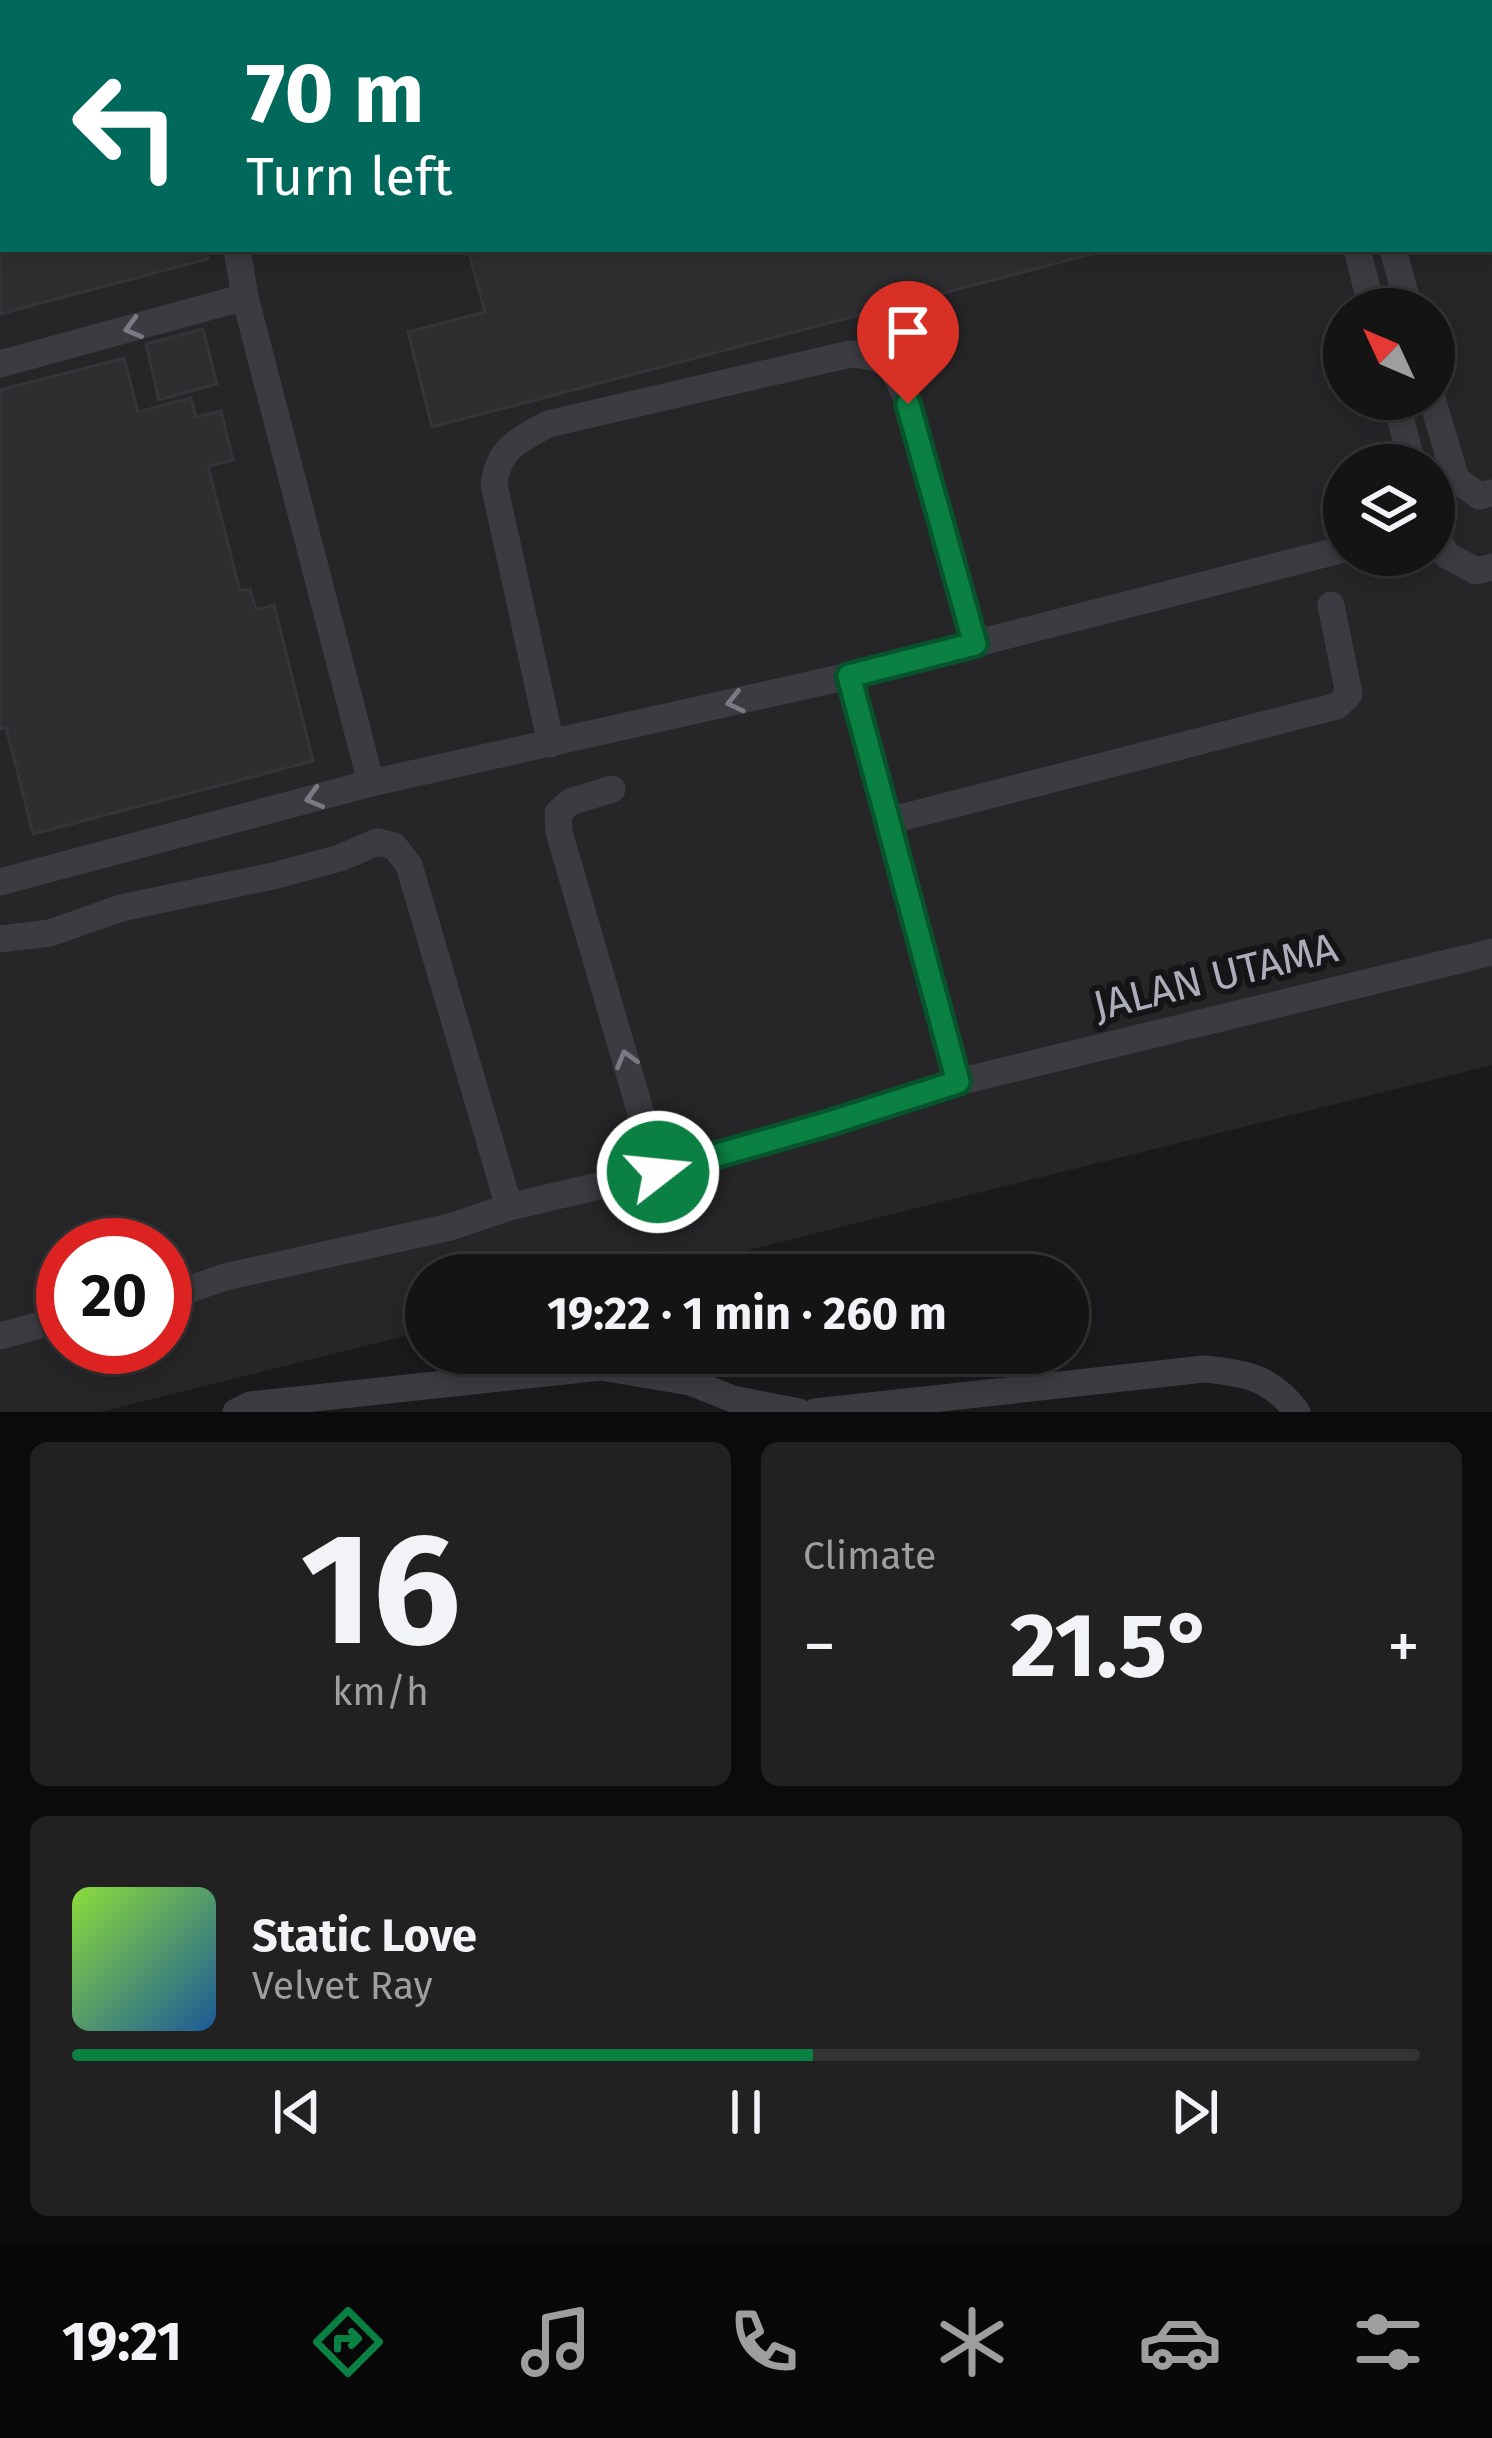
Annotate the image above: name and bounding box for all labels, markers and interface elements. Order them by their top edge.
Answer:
text: 70 m [246,43,424,144]
icon: left [48,48,204,204]
text: Turn left [246,145,453,209]
pin [857,281,959,404]
north arrow [1323,288,1455,420]
map controls [1323,288,1455,576]
icon: arrive [875,299,941,365]
one-way arrow [123,313,143,338]
button: layers [1323,444,1455,576]
one-way arrow [725,688,745,713]
one-way arrow [304,784,324,809]
street label: JALAN UTAMA [1088,922,1343,1031]
one-way arrow [615,1049,640,1070]
position arrow [595,1109,721,1235]
speed limit sign: 20 [36,1218,192,1374]
text: 19:22 · 1 min · 260 m [547,1287,947,1341]
text: 16 [300,1497,461,1684]
text: Climate [803,1533,936,1579]
text: 21.5° [1010,1592,1213,1700]
text: − [803,1607,836,1686]
text: + [1387,1607,1420,1686]
text: km/h [332,1669,429,1715]
text: Static Love [252,1909,477,1963]
text: Velvet Ray [252,1963,433,2009]
icon: previous [264,2079,330,2145]
icon: pause [713,2079,779,2145]
icon: next [1162,2079,1228,2145]
icon: directions [306,2300,390,2384]
icon: music [514,2300,598,2384]
icon: phone [722,2300,806,2384]
icon: climate [930,2300,1014,2384]
icon: car [1138,2300,1222,2384]
icon: filters [1346,2300,1430,2384]
text: 19:21 [62,2310,182,2374]

